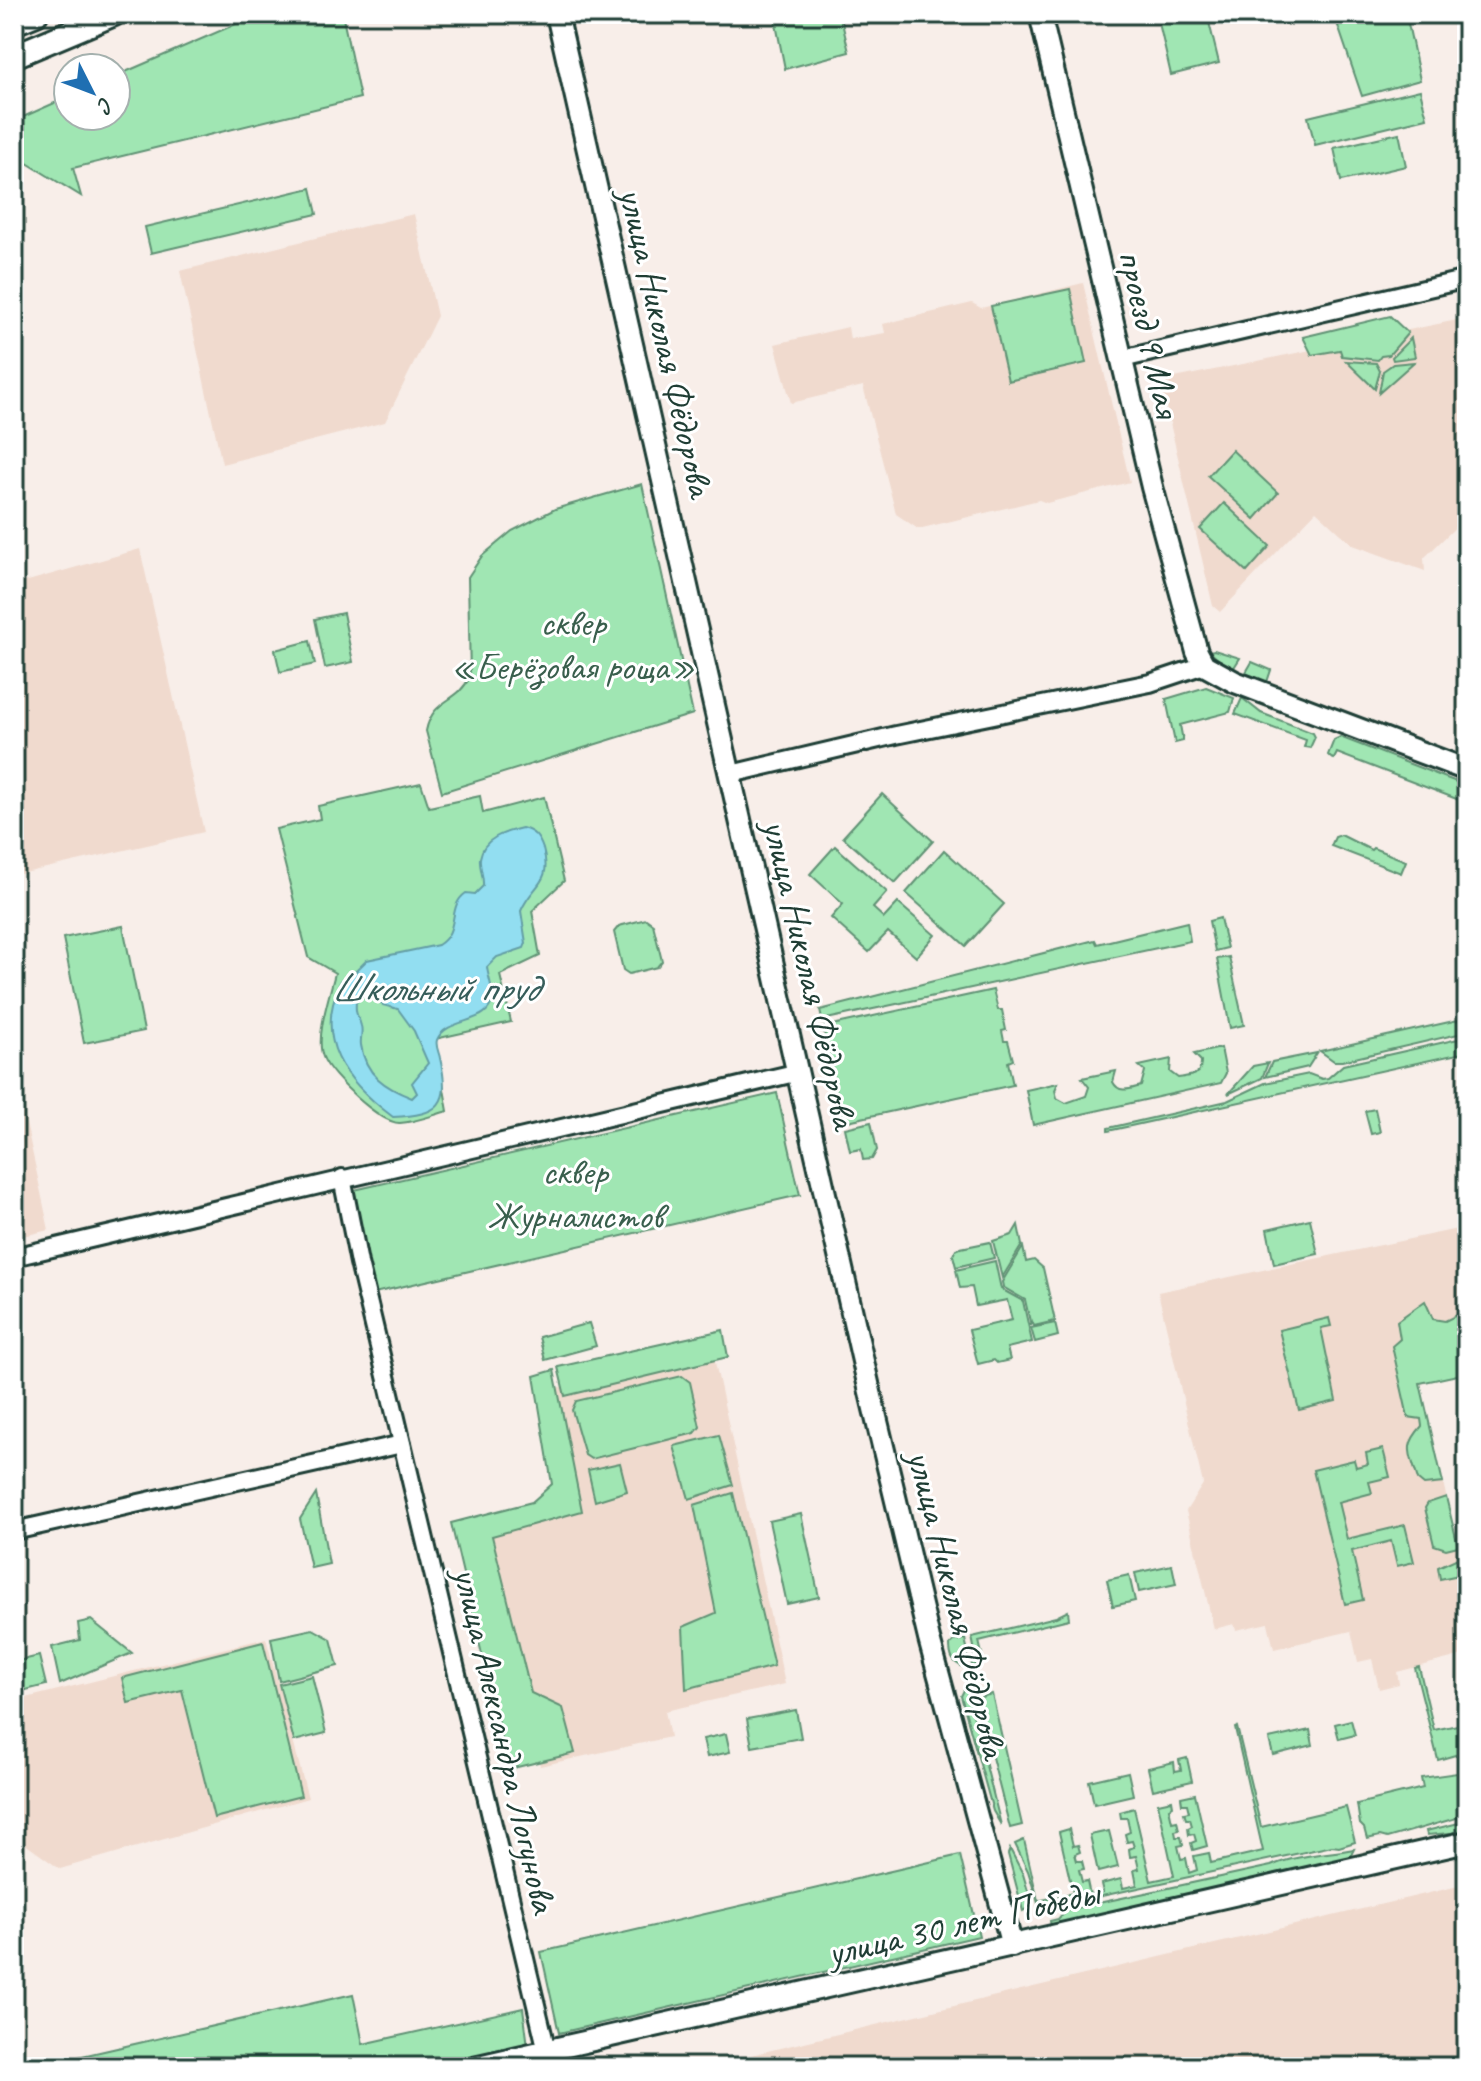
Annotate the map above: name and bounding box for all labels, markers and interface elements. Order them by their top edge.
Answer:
north arrow [52,52,132,132]
text: С [90,91,120,120]
street label: улица Николая Фёдорова [608,181,726,504]
street label: проезд 9 Мая [1107,245,1192,424]
park label: сквер «Берёзовая роща» [451,599,695,690]
street label: улица Николая Фёдорова [752,813,870,1136]
water label: Школьный пруд [331,963,546,1013]
park label: сквер Журналистов [487,1148,670,1239]
street label: улица Николая Фёдорова [896,1444,1019,1766]
street label: улица Александра Логунова [442,1561,569,1920]
street label: улица 30 лет Победы [821,1868,1106,1977]

